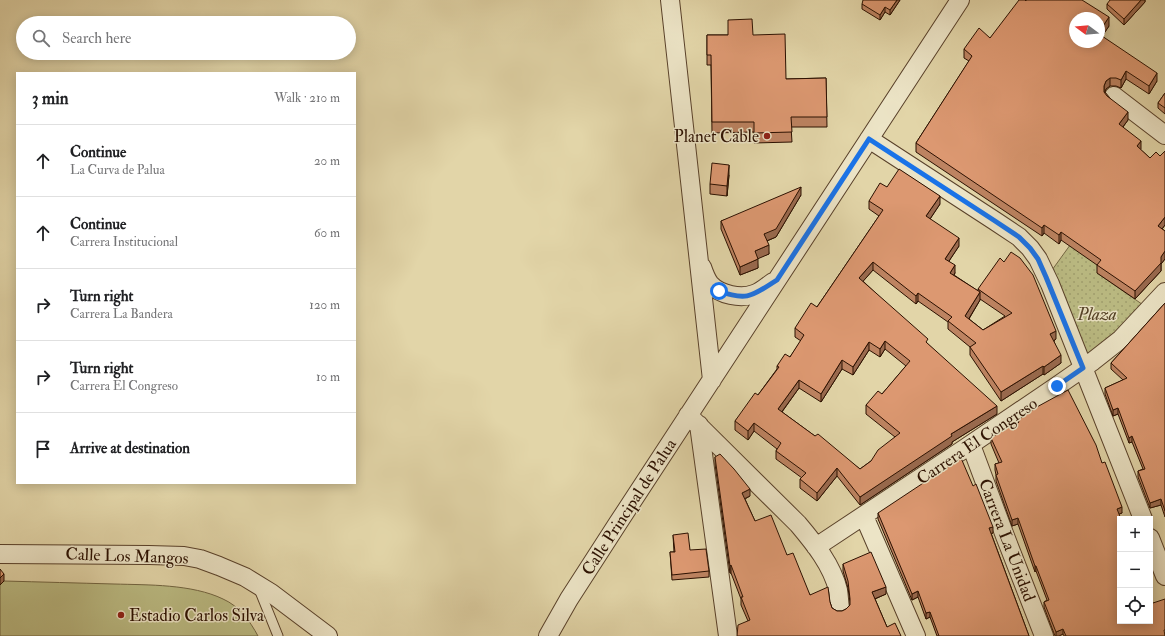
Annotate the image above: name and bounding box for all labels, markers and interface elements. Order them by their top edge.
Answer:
north arrow [1069,12,1105,48]
search box [16,16,356,60]
icon: search [30,27,52,49]
text: Search here [62,29,131,48]
text: 3 min [32,88,69,109]
text: Walk · 210 m [274,90,340,106]
place label: Planet Cable [674,126,759,147]
marker: Planet Cable [762,131,772,141]
text: Continue [70,143,126,162]
icon: ahead [32,150,54,172]
text: 20 m [314,153,340,169]
text: La Curva de Palua [70,162,165,178]
text: Continue [70,215,126,234]
icon: ahead [32,222,54,244]
text: 60 m [314,225,340,241]
text: Carrera Institucional [70,234,178,250]
route start [710,282,728,300]
text: Turn right [70,287,133,306]
icon: right [32,294,54,316]
text: 120 m [309,297,340,313]
park label: Plaza [1076,304,1117,325]
text: Carrera La Bandera [70,306,173,322]
text: Turn right [70,359,133,378]
icon: right [32,366,54,388]
text: 10 m [316,369,340,385]
route end [1048,377,1066,395]
text: Carrera El Congreso [70,378,178,394]
street label: Carrera El Congreso [913,393,1041,489]
street label: Calle Principal de Palua [577,434,682,580]
icon: arrive [32,438,54,460]
text: Arrive at destination [70,439,190,458]
street label: Carrera La Unidad [974,476,1040,605]
map controls [1117,516,1153,624]
button: + [1117,516,1153,552]
street label: Calle Los Mangos [65,543,189,569]
button: − [1117,552,1153,588]
button: locate [1117,588,1153,624]
place label: Estadio Carlos Silva [129,605,265,626]
marker: Estadio Carlos Silva [116,610,126,620]

